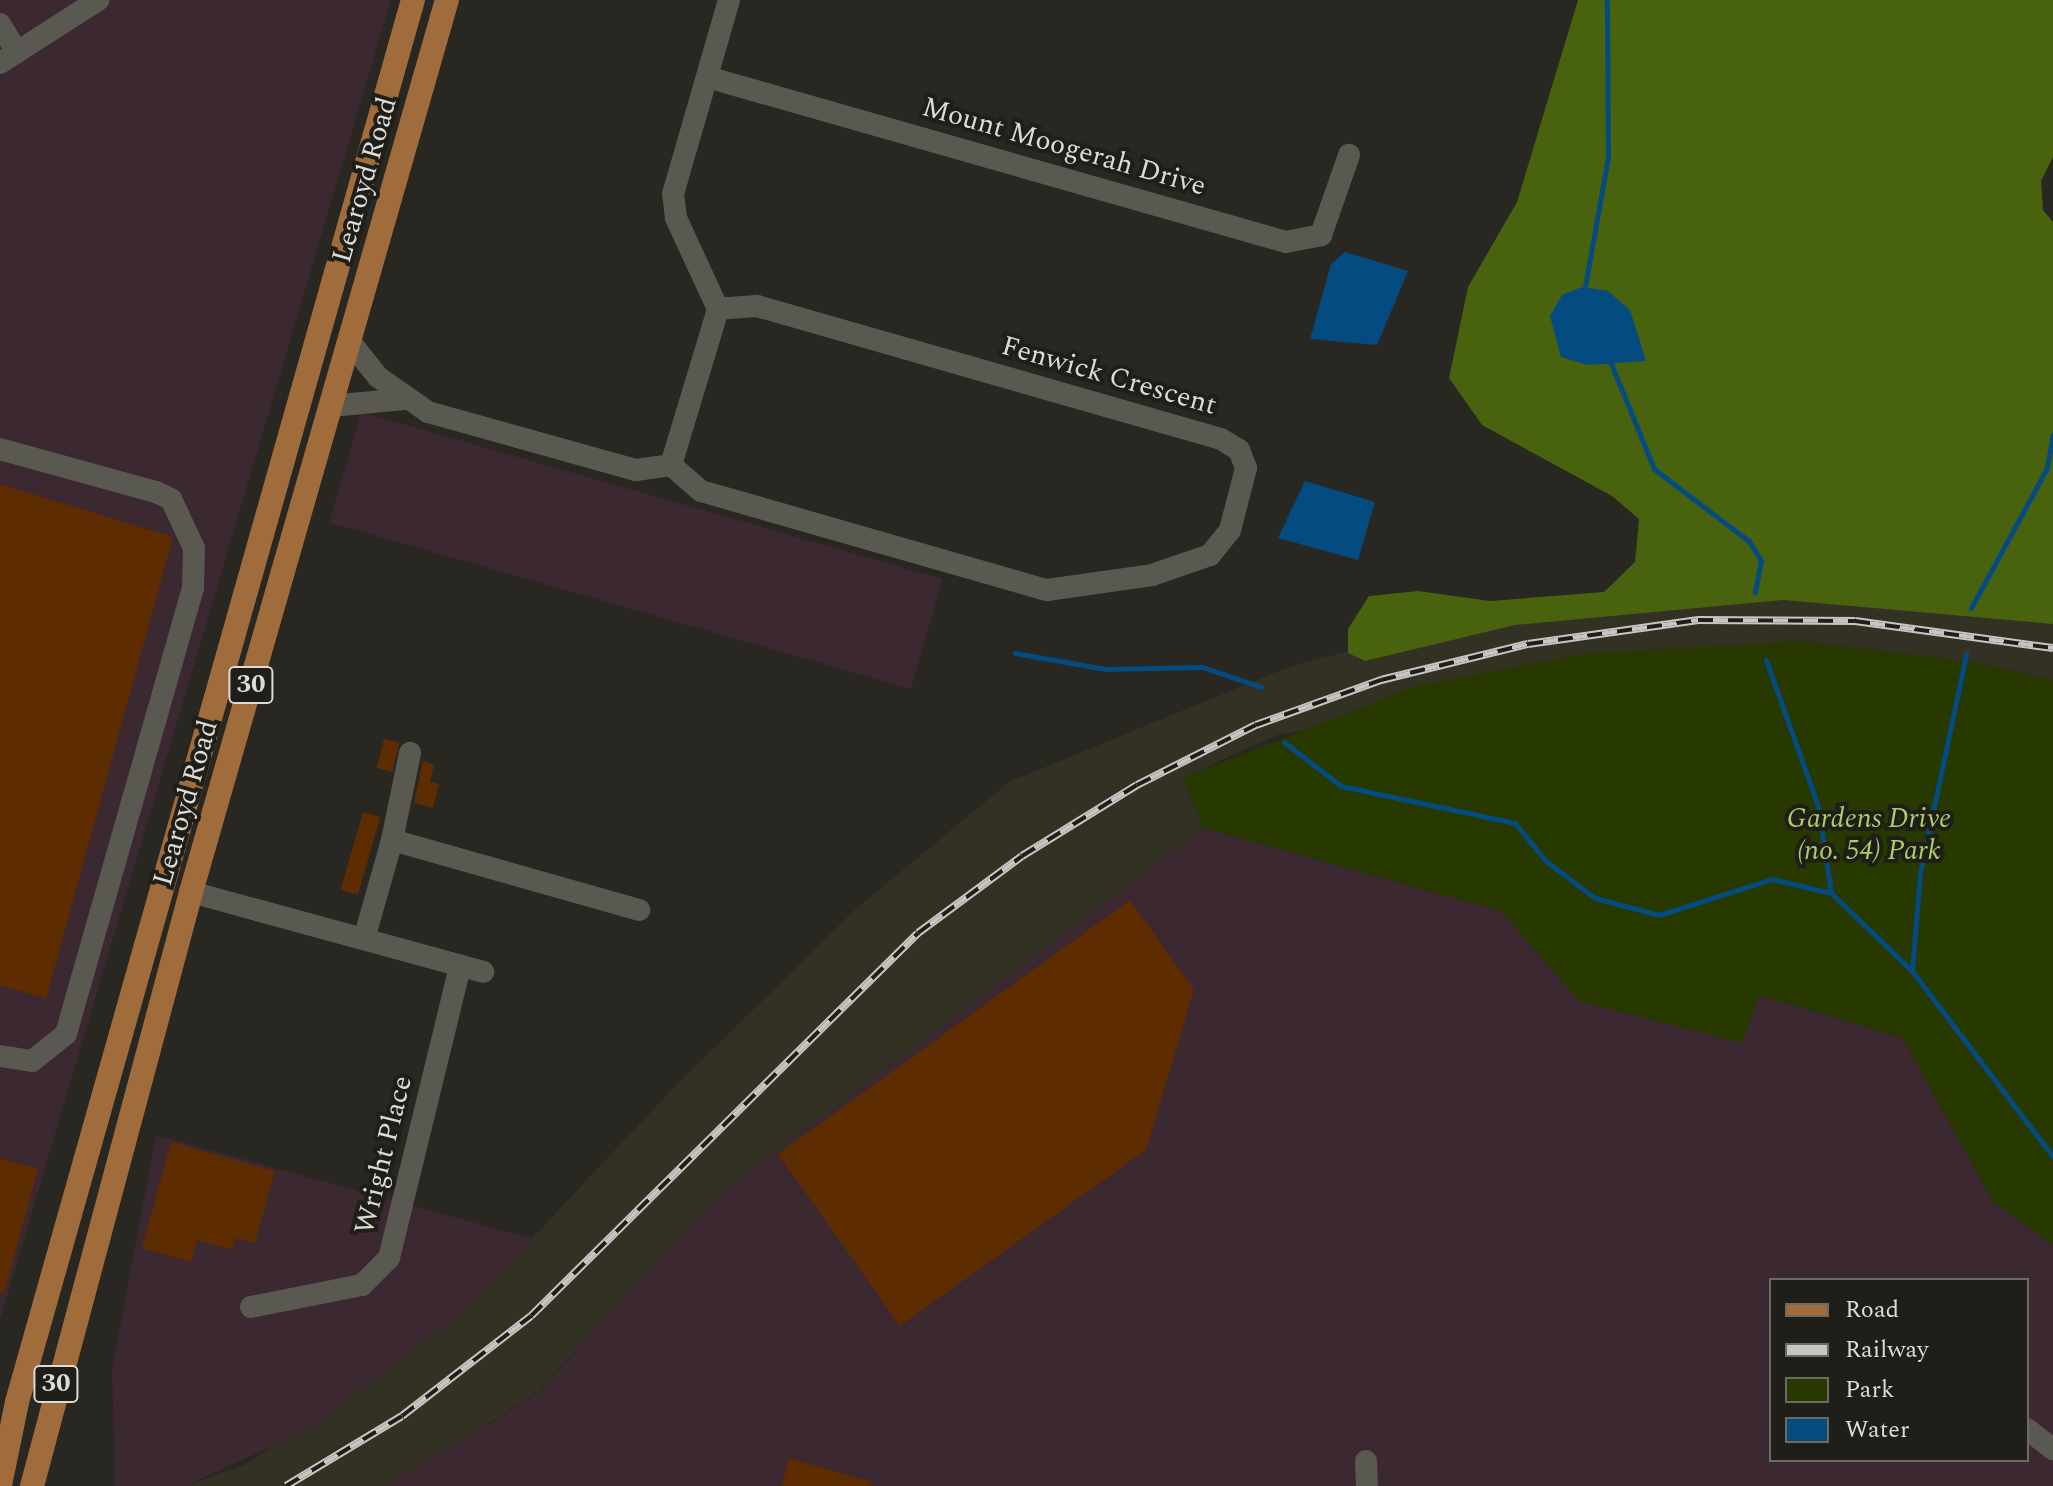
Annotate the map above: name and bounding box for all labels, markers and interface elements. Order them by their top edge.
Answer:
street label: Mount Moogerah Drive [918,90,1210,204]
street label: Learoyd Road [325,93,405,267]
street label: Fenwick Crescent [998,329,1220,423]
road number: 30 [227,663,275,707]
street label: Learoyd Road [146,716,226,890]
park label: Gardens Drive (no. 54) Park [1787,802,1951,868]
street label: Wright Place [348,1072,420,1238]
legend [1769,1278,2029,1462]
text: Road [1845,1292,1899,1328]
text: Railway [1845,1332,1929,1368]
road number: 30 [32,1362,80,1406]
text: Park [1845,1372,1895,1408]
text: Water [1845,1412,1909,1448]

